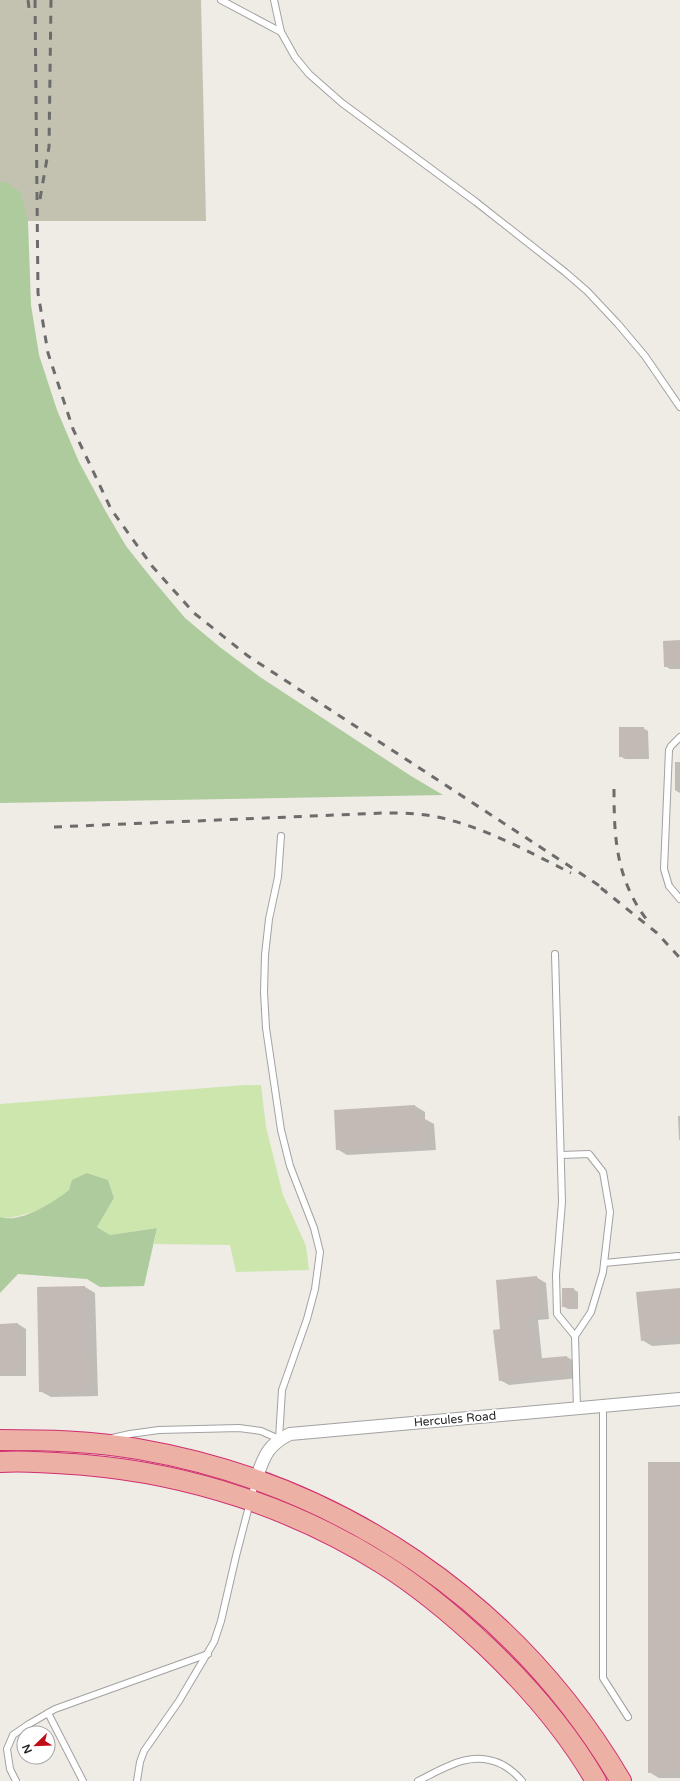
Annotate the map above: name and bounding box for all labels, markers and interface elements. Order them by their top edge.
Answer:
street label: Hercules Road [413,1408,497,1430]
north arrow [16,1725,56,1765]
text: N [20,1742,35,1755]

